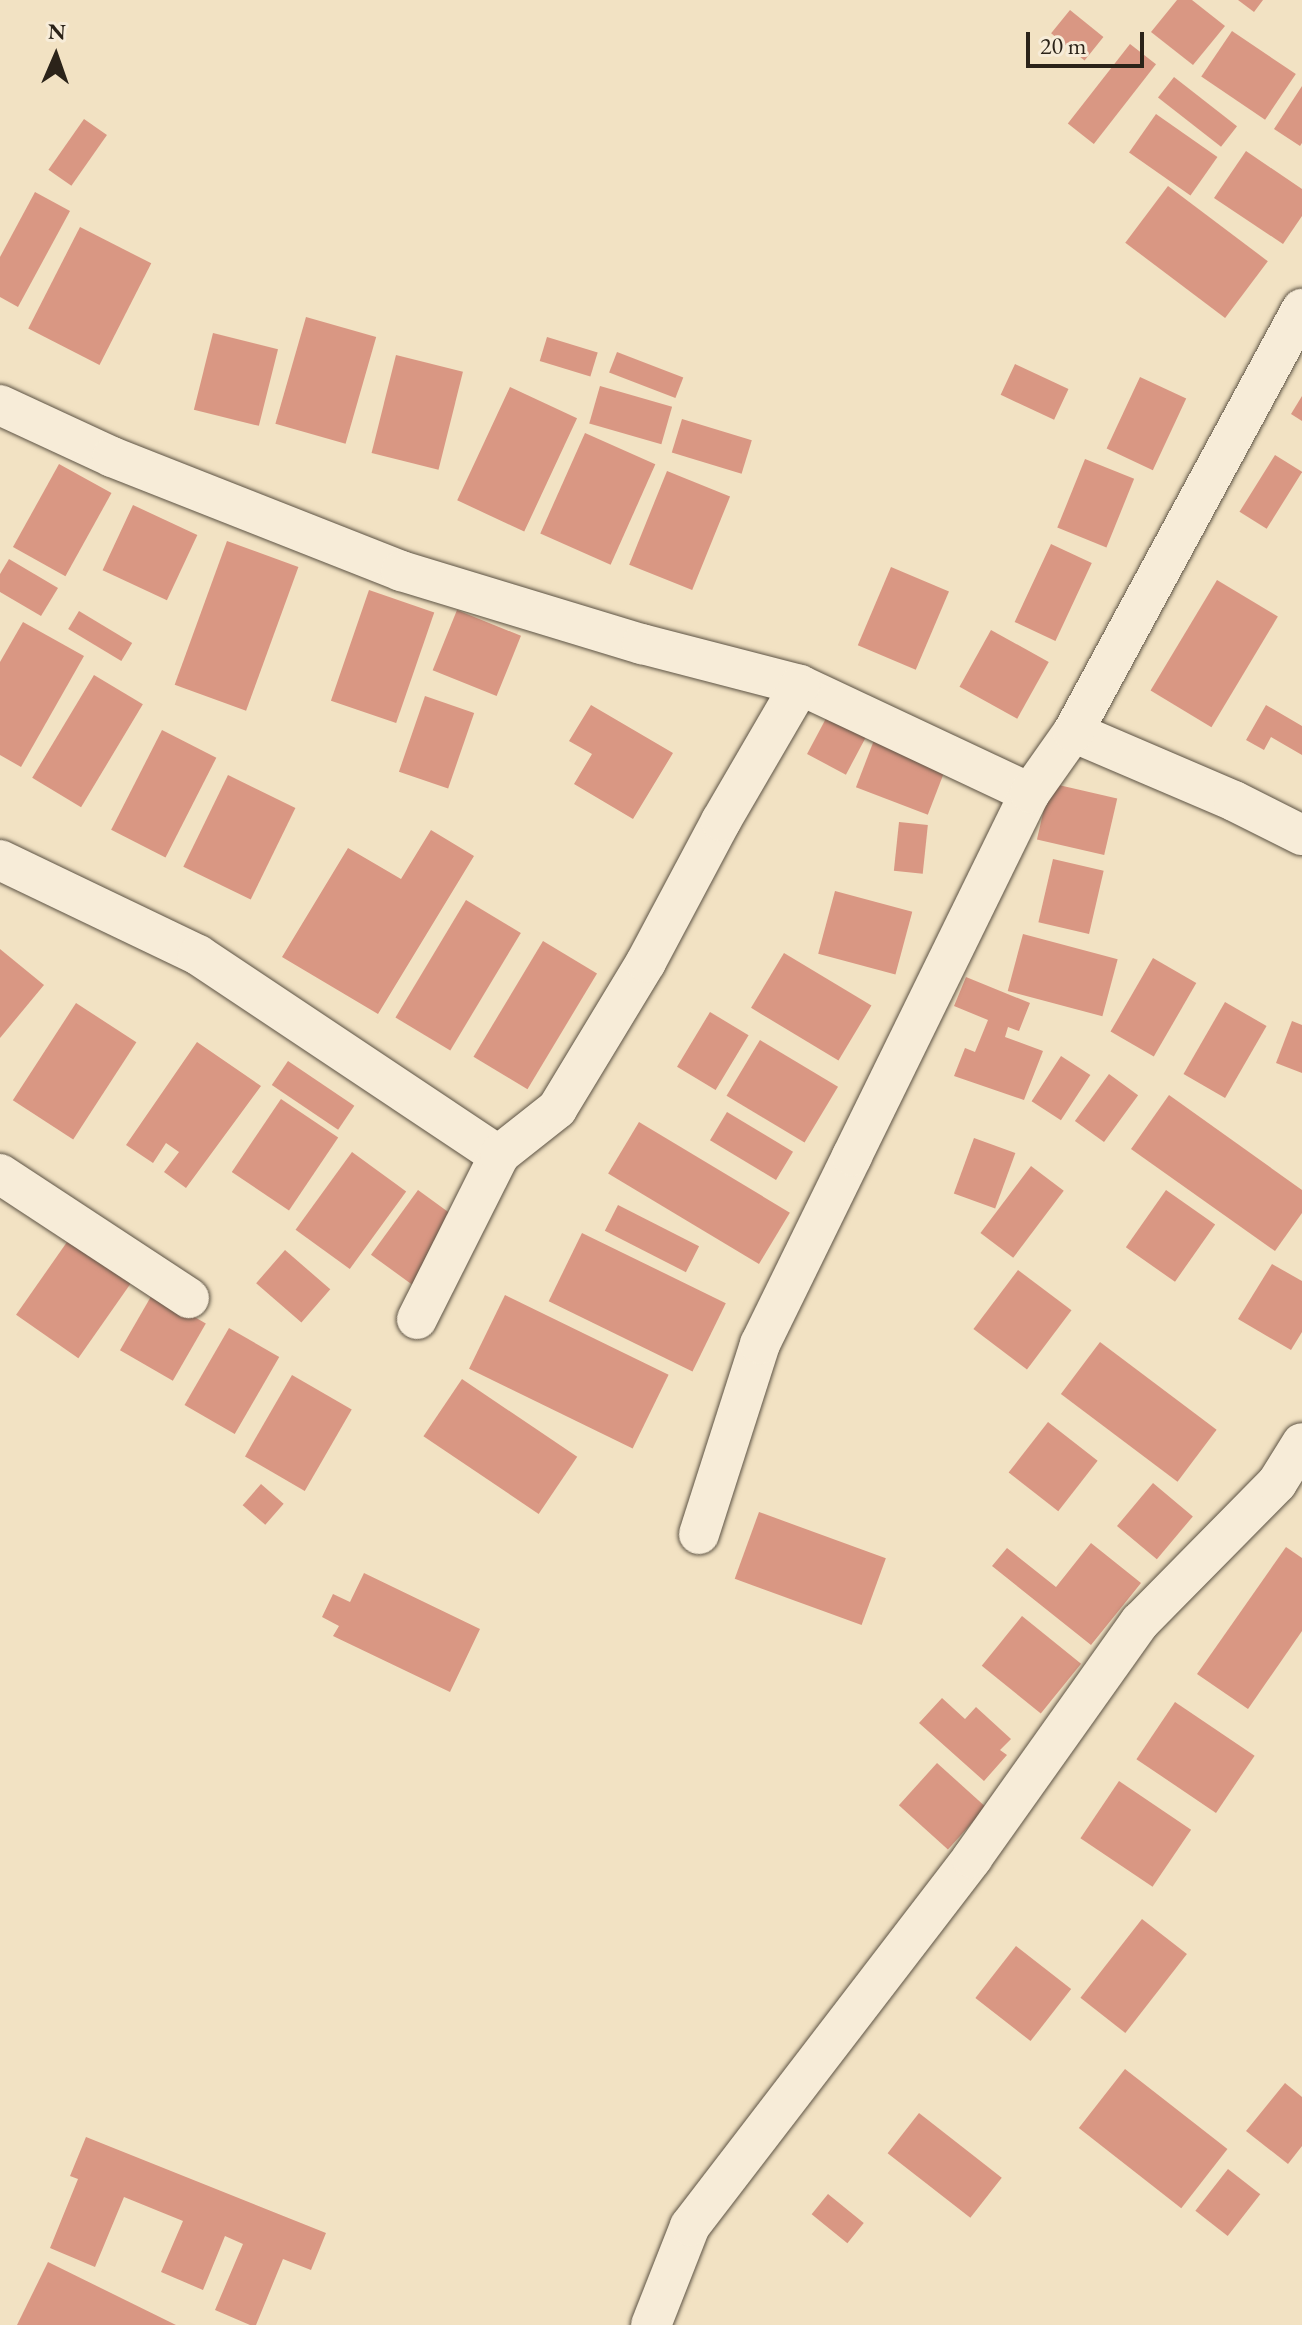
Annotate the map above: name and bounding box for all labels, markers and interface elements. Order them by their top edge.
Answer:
north arrow [16,16,96,96]
scale bar [1030,16,1148,66]
text: N [47,17,66,46]
text: 20 m [1040,30,1087,61]

